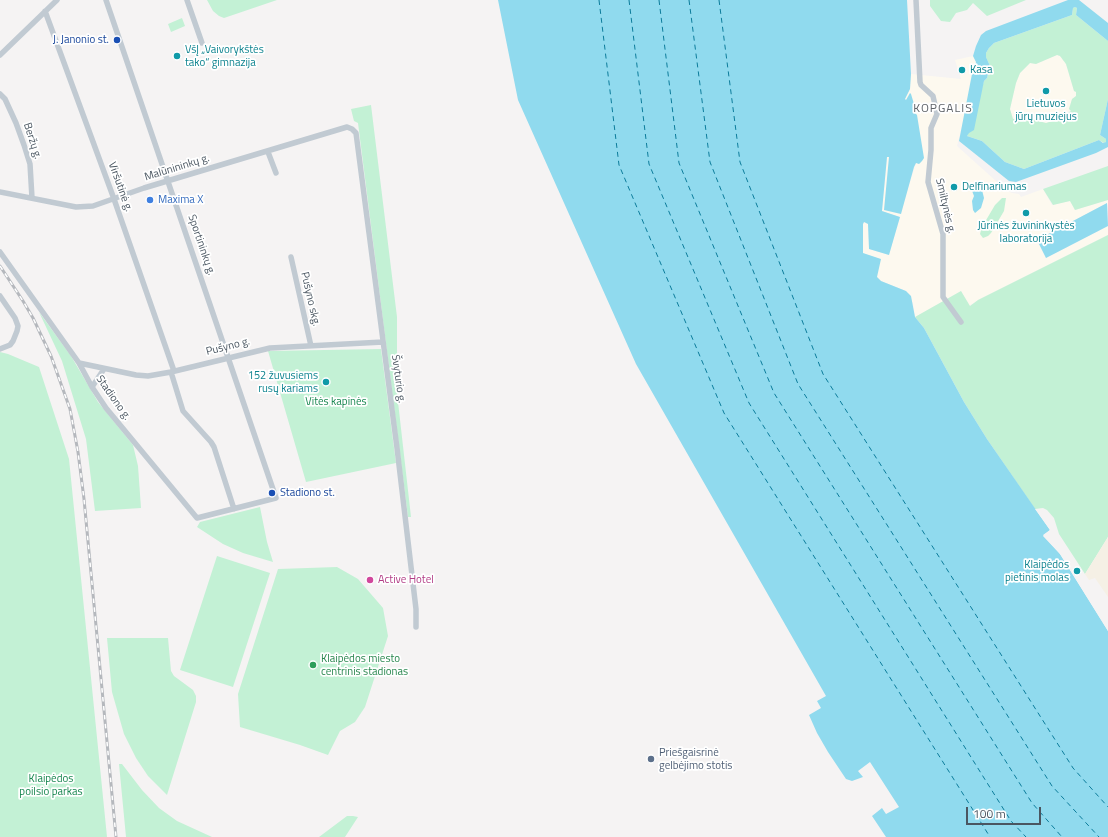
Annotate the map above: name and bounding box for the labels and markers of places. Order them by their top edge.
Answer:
place label: J. Janonio st. [53,33,109,47]
marker: J. Janonio st. [112,35,122,45]
place label: VšĮ „Vaivorykštės tako“ gimnazija [185,43,264,69]
marker: VšĮ „Vaivorykštės tako“ gimnazija [172,51,182,61]
place label: Kasa [970,63,992,77]
marker: Kasa [957,65,967,75]
marker: Lietuvos jūrų muziejus [1041,86,1051,96]
place label: Lietuvos jūrų muziejus [1015,97,1077,123]
place label: Delfinariumas [962,180,1027,194]
marker: Delfinariumas [949,182,959,192]
place label: Maxima X [158,193,203,207]
marker: Maxima X [145,195,155,205]
marker: Jūrinės žuvininkystės laboratorija [1021,208,1031,218]
place label: Jūrinės žuvininkystės laboratorija [977,219,1075,245]
place label: 152 žuvusiems rusų kariams [248,369,318,395]
marker: 152 žuvusiems rusų kariams [321,377,331,387]
place label: Stadiono st. [280,486,335,500]
marker: Stadiono st. [267,488,277,498]
place label: Klaipėdos pietinis molas [1005,558,1069,584]
marker: Klaipėdos pietinis molas [1072,566,1082,576]
place label: Active Hotel [378,573,434,587]
marker: Active Hotel [365,575,375,585]
place label: Klaipėdos miesto centrinis stadionas [321,652,408,678]
marker: Klaipėdos miesto centrinis stadionas [308,660,318,670]
place label: Priešgaisrinė gelbėjimo stotis [659,746,732,772]
marker: Priešgaisrinė gelbėjimo stotis [646,754,656,764]

